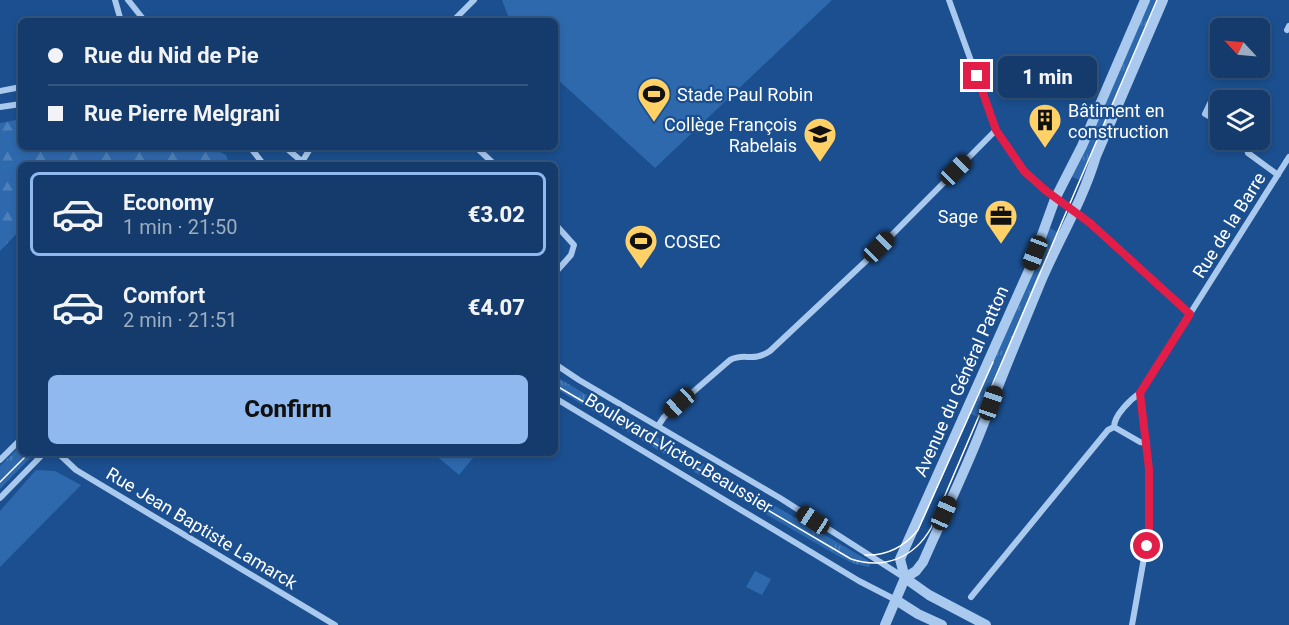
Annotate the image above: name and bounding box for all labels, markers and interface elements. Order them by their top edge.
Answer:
north arrow [1210,18,1270,78]
map controls [1210,18,1270,150]
text: Rue du Nid de Pie [84,43,259,68]
callout: 1 min [998,55,1097,97]
route end [963,62,990,89]
text: 1 min [1022,65,1073,89]
sports icon: Stade Paul Robin [636,76,672,123]
place label: Stade Paul Robin [677,84,813,105]
button: layers [1210,90,1270,150]
place label: Bâtiment en construction [1068,100,1169,142]
text: Rue Pierre Melgrani [84,101,280,126]
building icon: Bâtiment en construction [1027,102,1063,149]
place label: Collège François Rabelais [664,114,797,156]
school or university icon: Collège François Rabelais [802,116,838,163]
car [937,151,975,189]
street label: Rue de la Barre [1188,168,1270,282]
icon: car [51,187,105,241]
text: Economy [123,190,214,215]
office icon: Sage [983,198,1019,245]
text: €3.02 [468,202,525,227]
place label: Sage [938,206,978,227]
text: 1 min · 21:50 [123,215,238,239]
sports icon: COSEC [623,223,659,270]
car [860,228,898,266]
place label: COSEC [664,231,721,252]
car [1020,233,1050,273]
icon: car [51,280,105,334]
street label: Avenue du Général Patton [909,282,1013,480]
text: Comfort [123,283,205,308]
text: €4.07 [468,295,525,320]
text: 2 min · 21:51 [123,308,238,332]
button: Confirm [48,375,528,444]
car [977,383,1005,423]
car [660,384,698,422]
street label: Boulevard Victor Beaussier [581,389,777,517]
street label: Rue Jean Baptiste Lamarck [103,463,302,594]
car [928,493,960,533]
car [793,503,833,537]
route start [1133,532,1160,559]

